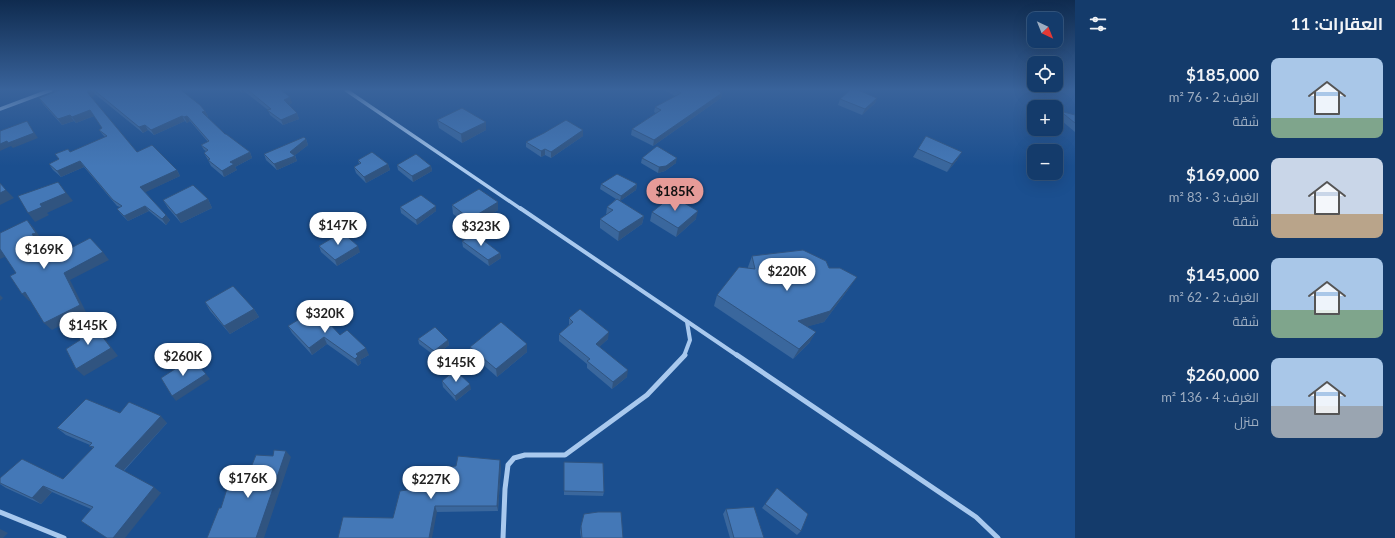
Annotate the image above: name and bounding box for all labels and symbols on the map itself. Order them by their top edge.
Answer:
north arrow [1027,12,1063,48]
pin: $185K [647,178,703,212]
pin: $147K [310,212,366,246]
pin: $323K [453,213,509,247]
pin: $169K [16,236,72,270]
pin: $220K [759,258,815,292]
pin: $320K [297,300,353,334]
pin: $145K [60,312,116,346]
pin: $260K [155,343,211,377]
pin: $145K [428,349,484,383]
pin: $176K [220,465,276,499]
pin: $227K [403,466,459,500]

